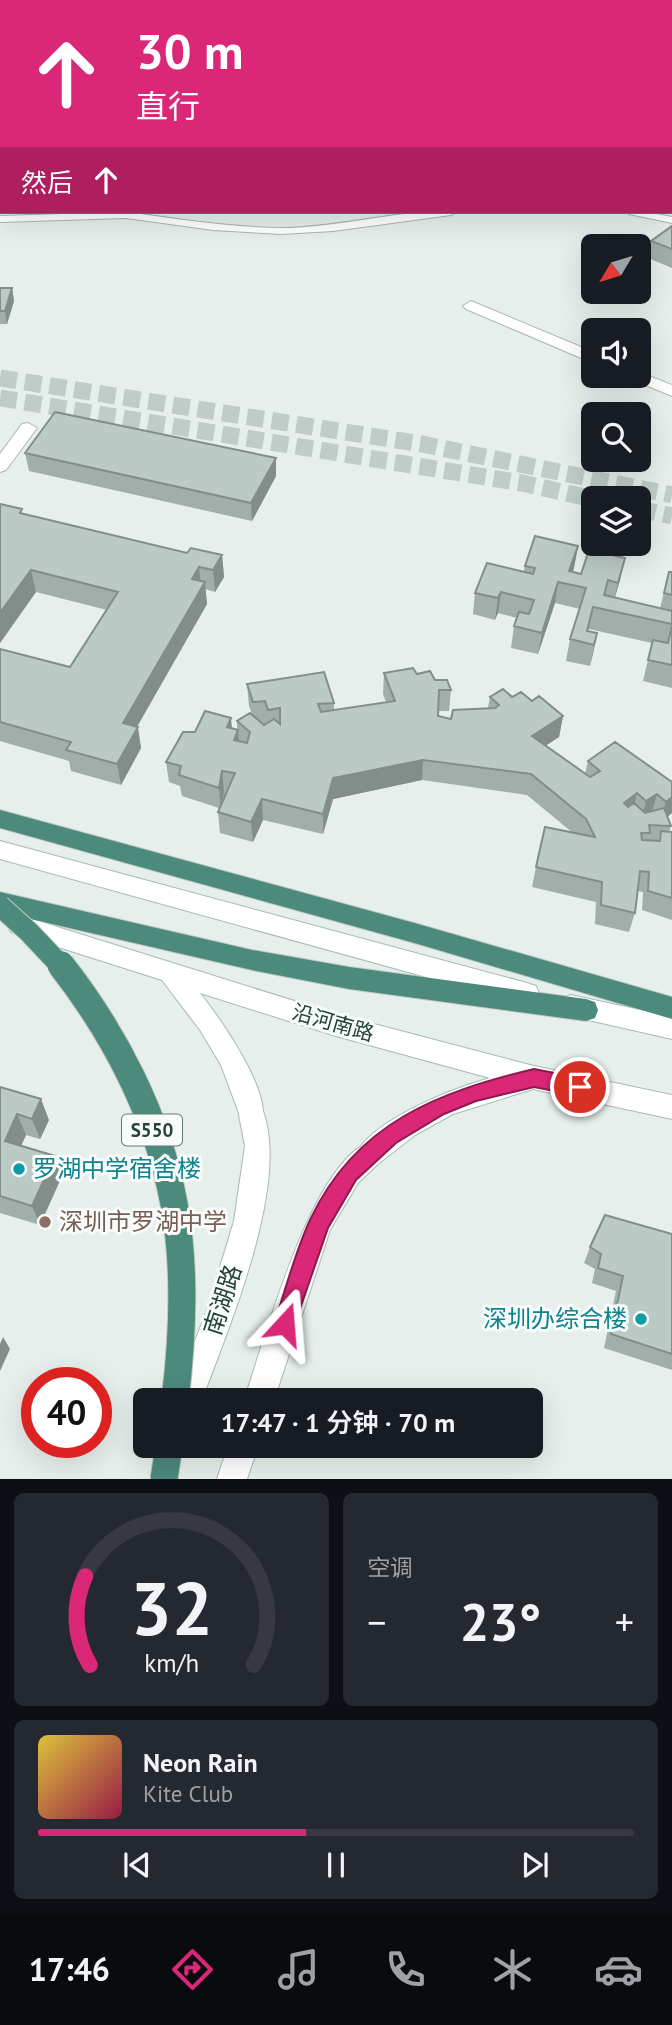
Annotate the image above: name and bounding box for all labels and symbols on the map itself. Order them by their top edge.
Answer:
north arrow [581,234,651,304]
street label: 沿河南路 [289,998,377,1047]
pin [550,1057,610,1117]
road number: S550 [122,1114,182,1146]
place label: 罗湖中学宿舍楼 [33,1153,201,1184]
marker: 罗湖中学宿舍楼 [11,1161,27,1177]
place label: 深圳市罗湖中学 [59,1206,227,1237]
marker: 深圳市罗湖中学 [37,1214,53,1230]
street label: 南湖路 [197,1261,248,1339]
position arrow [248,1287,322,1361]
place label: 深圳办综合楼 [483,1303,627,1334]
marker: 深圳办综合楼 [633,1311,649,1327]
speed limit sign: 40 [21,1367,112,1458]

